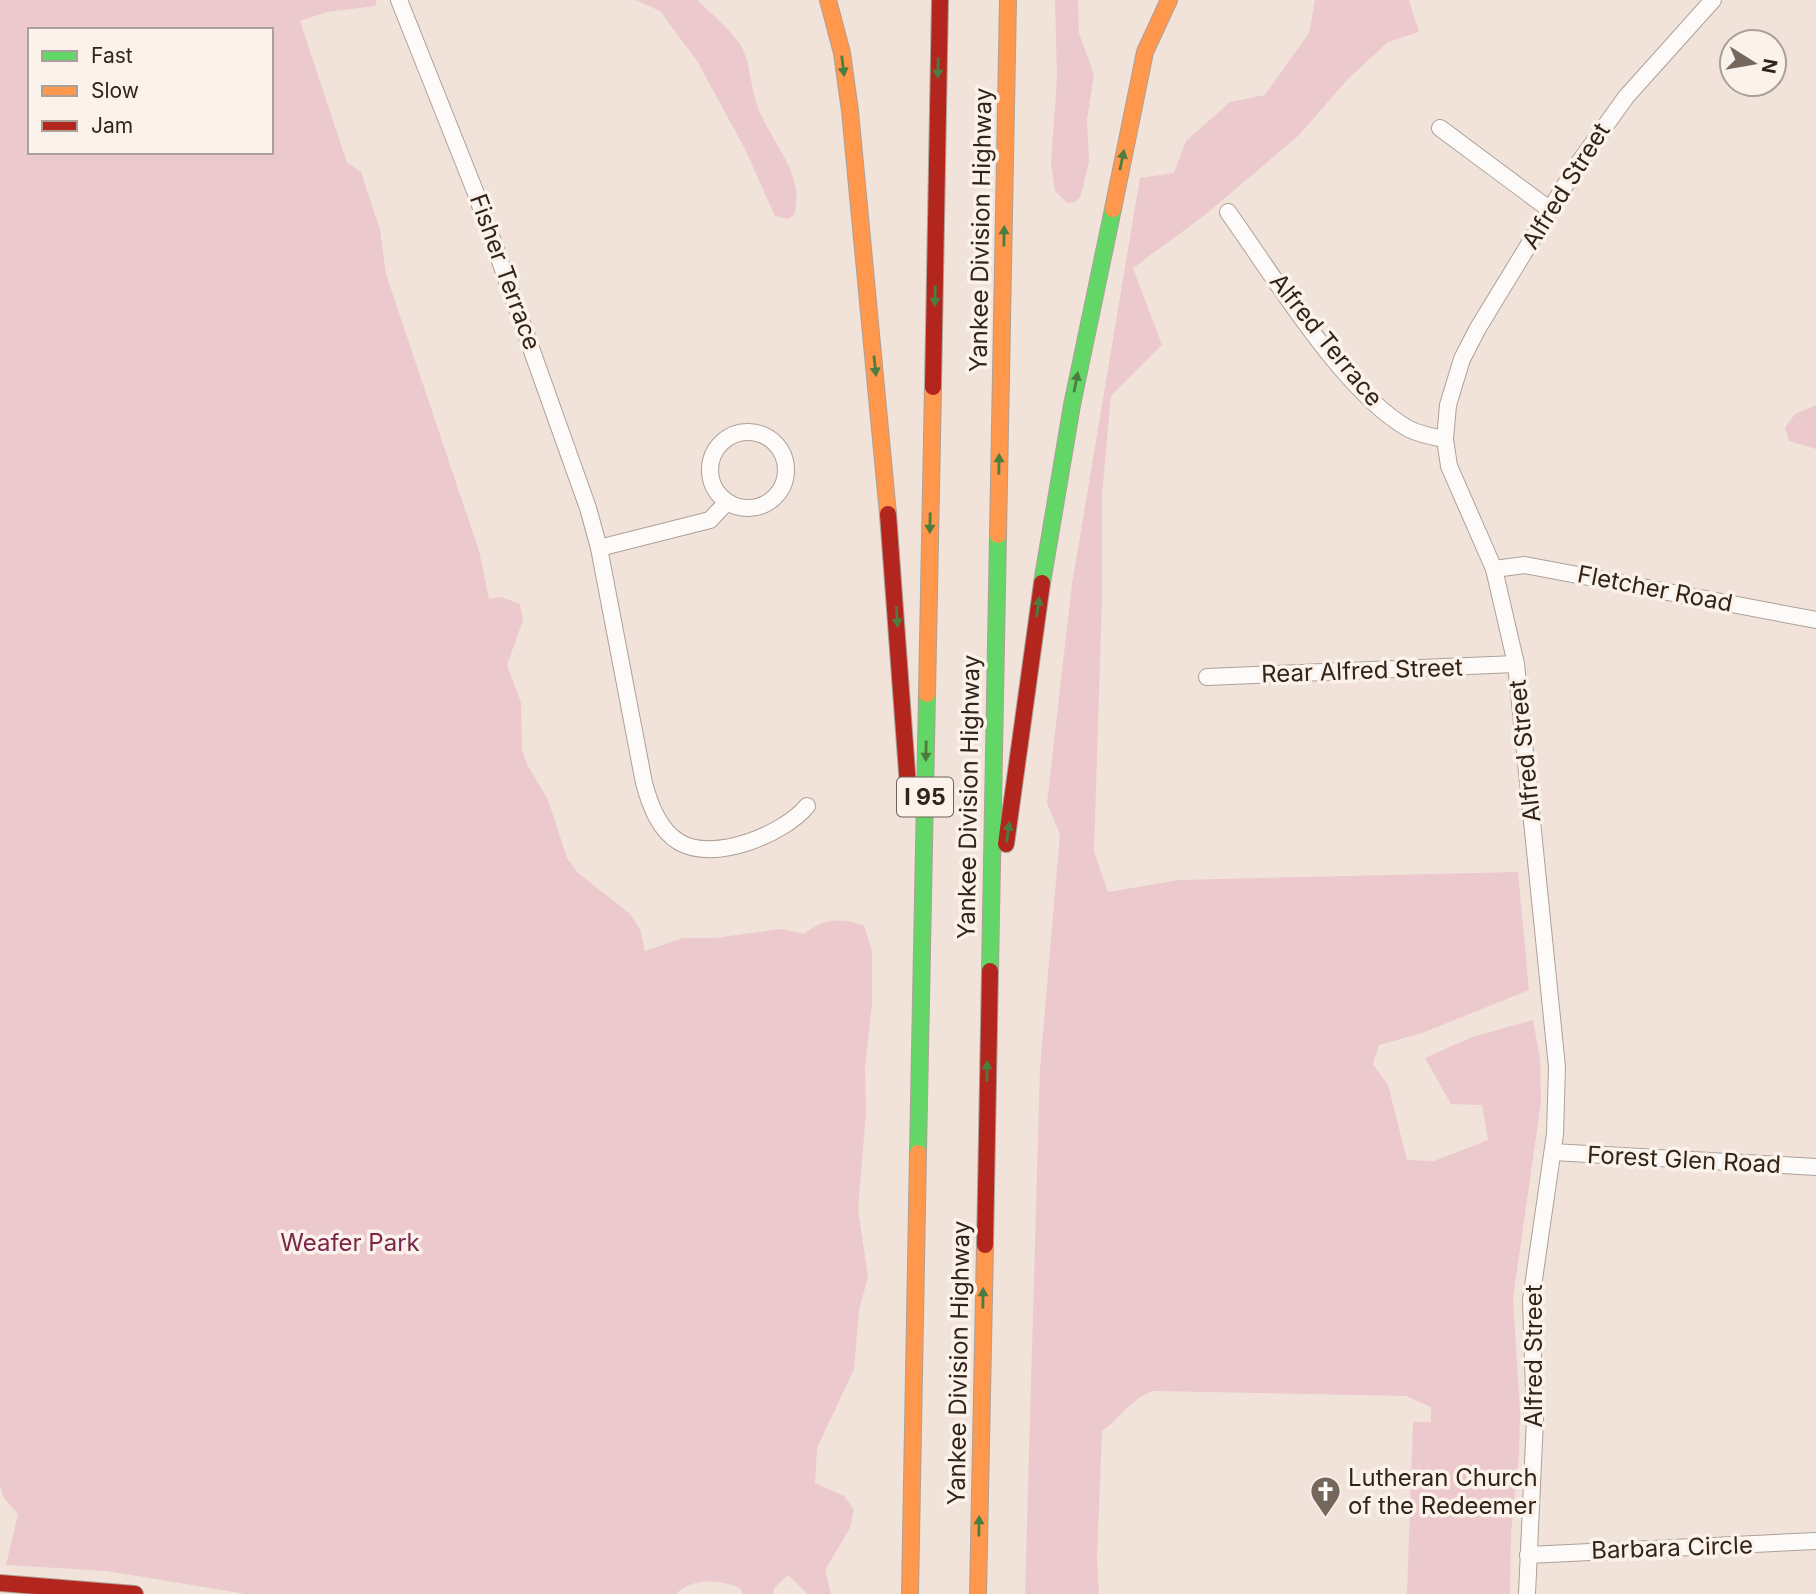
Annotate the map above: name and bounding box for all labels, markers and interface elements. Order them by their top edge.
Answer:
legend [28,28,273,154]
north arrow [1718,28,1788,98]
text: Fast [91,43,133,68]
one-way arrow [837,55,848,77]
one-way arrow [933,57,944,79]
text: N [1757,57,1782,75]
text: Slow [91,78,139,103]
street label: Yankee Division Highway [964,87,997,373]
text: Jam [91,113,133,138]
street label: Alfred Street [1515,117,1616,254]
one-way arrow [1117,149,1128,171]
street label: Fisher Terrace [464,190,547,354]
one-way arrow [998,225,1009,247]
street label: Alfred Terrace [1264,267,1389,412]
one-way arrow [929,285,941,307]
one-way arrow [869,355,880,377]
one-way arrow [1071,371,1082,393]
one-way arrow [994,452,1005,474]
one-way arrow [925,512,936,534]
street label: Fletcher Road [1575,559,1735,618]
one-way arrow [1033,596,1044,618]
one-way arrow [892,606,903,628]
street label: Rear Alfred Street [1261,652,1463,689]
street label: Yankee Division Highway [952,654,985,940]
street label: Alfred Street [1503,678,1546,824]
one-way arrow [920,740,932,762]
road number: I 95 [897,778,953,817]
one-way arrow [1003,821,1014,843]
one-way arrow [981,1060,993,1082]
street label: Forest Glen Road [1586,1140,1782,1179]
street label: Yankee Division Highway [942,1220,975,1506]
park label: Weafer Park [280,1228,420,1257]
street label: Alfred Street [1519,1284,1548,1428]
one-way arrow [977,1287,989,1309]
place label: Lutheran Church of the Redeemer [1348,1463,1538,1520]
church icon: Lutheran Church of the Redeemer [1308,1475,1342,1519]
one-way arrow [973,1515,985,1537]
street label: Barbara Circle [1591,1530,1753,1565]

